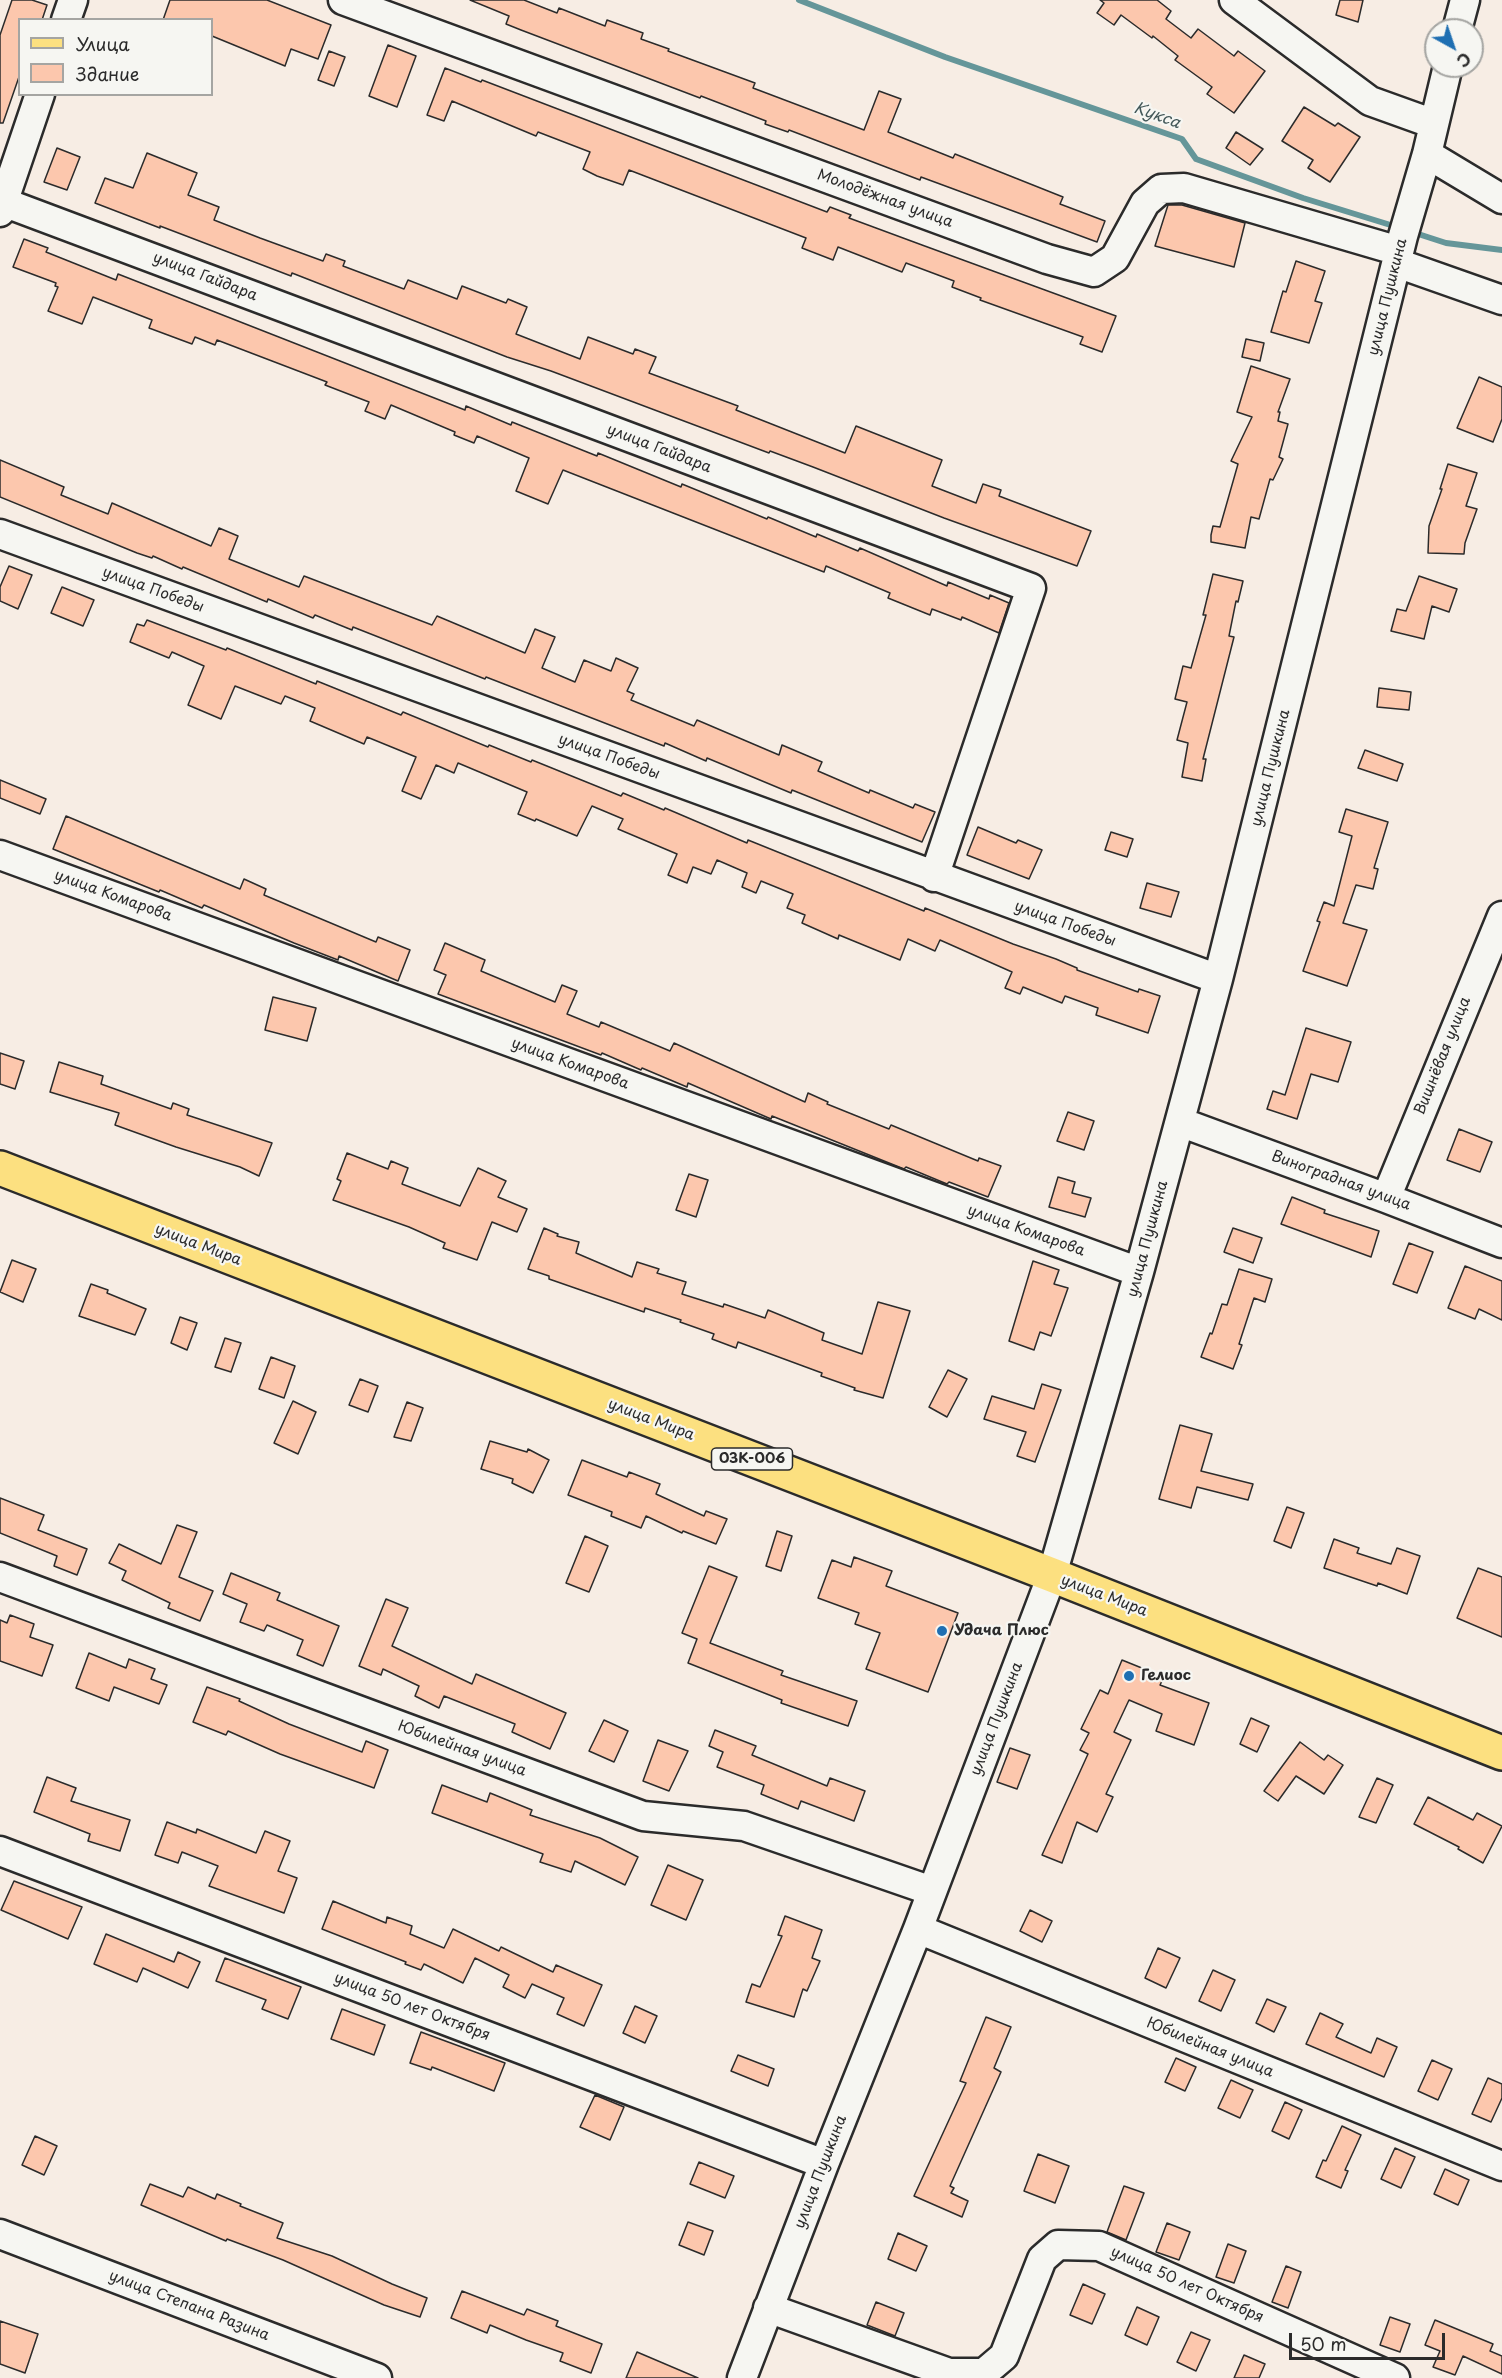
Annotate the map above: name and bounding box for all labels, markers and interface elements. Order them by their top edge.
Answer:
legend [18,18,213,96]
north arrow [1424,18,1484,78]
text: Улица [76,30,130,57]
text: С [1452,47,1477,73]
text: Здание [76,60,139,87]
water label: Кукса [1131,99,1183,133]
street label: Молодёжная улица [815,166,955,232]
street label: улица Пушкина [1365,237,1411,357]
street label: улица Гайдара [150,249,260,305]
street label: улица Гайдара [604,421,714,477]
street label: улица Победы [100,563,206,617]
street label: улица Пушкина [1248,708,1294,828]
street label: улица Победы [556,730,662,784]
street label: улица Комарова [52,866,174,926]
street label: улица Победы [1012,897,1118,951]
street label: Вишнёвая улица [1411,994,1475,1118]
street label: улица Комарова [509,1034,631,1094]
street label: Виноградная улица [1269,1147,1413,1215]
street label: улица Пушкина [1124,1179,1172,1299]
street label: улица Комарова [965,1201,1087,1261]
street label: улица Мира [152,1220,244,1270]
street label: улица Мира [605,1395,697,1445]
road number: 03К-006 [712,1448,792,1470]
street label: улица Мира [1058,1571,1150,1621]
place label: Удача Плюс [954,1622,1049,1640]
marker: Удача Плюс [935,1624,949,1638]
street label: улица Пушкина [967,1660,1027,1778]
place label: Гелиос [1141,1667,1191,1685]
marker: Гелиос [1122,1669,1136,1683]
street label: Юбилейная улица [395,1717,529,1781]
street label: улица 50 лет Октября [331,1969,493,2045]
street label: Юбилейная улица [1144,2014,1276,2082]
street label: улица Пушкина [791,2113,851,2231]
street label: улица 50 лет Октября [1108,2243,1266,2327]
street label: улица Степана Разина [106,2267,272,2345]
scale bar [1292,2321,1448,2359]
text: 50 m [1300,2330,1347,2357]

